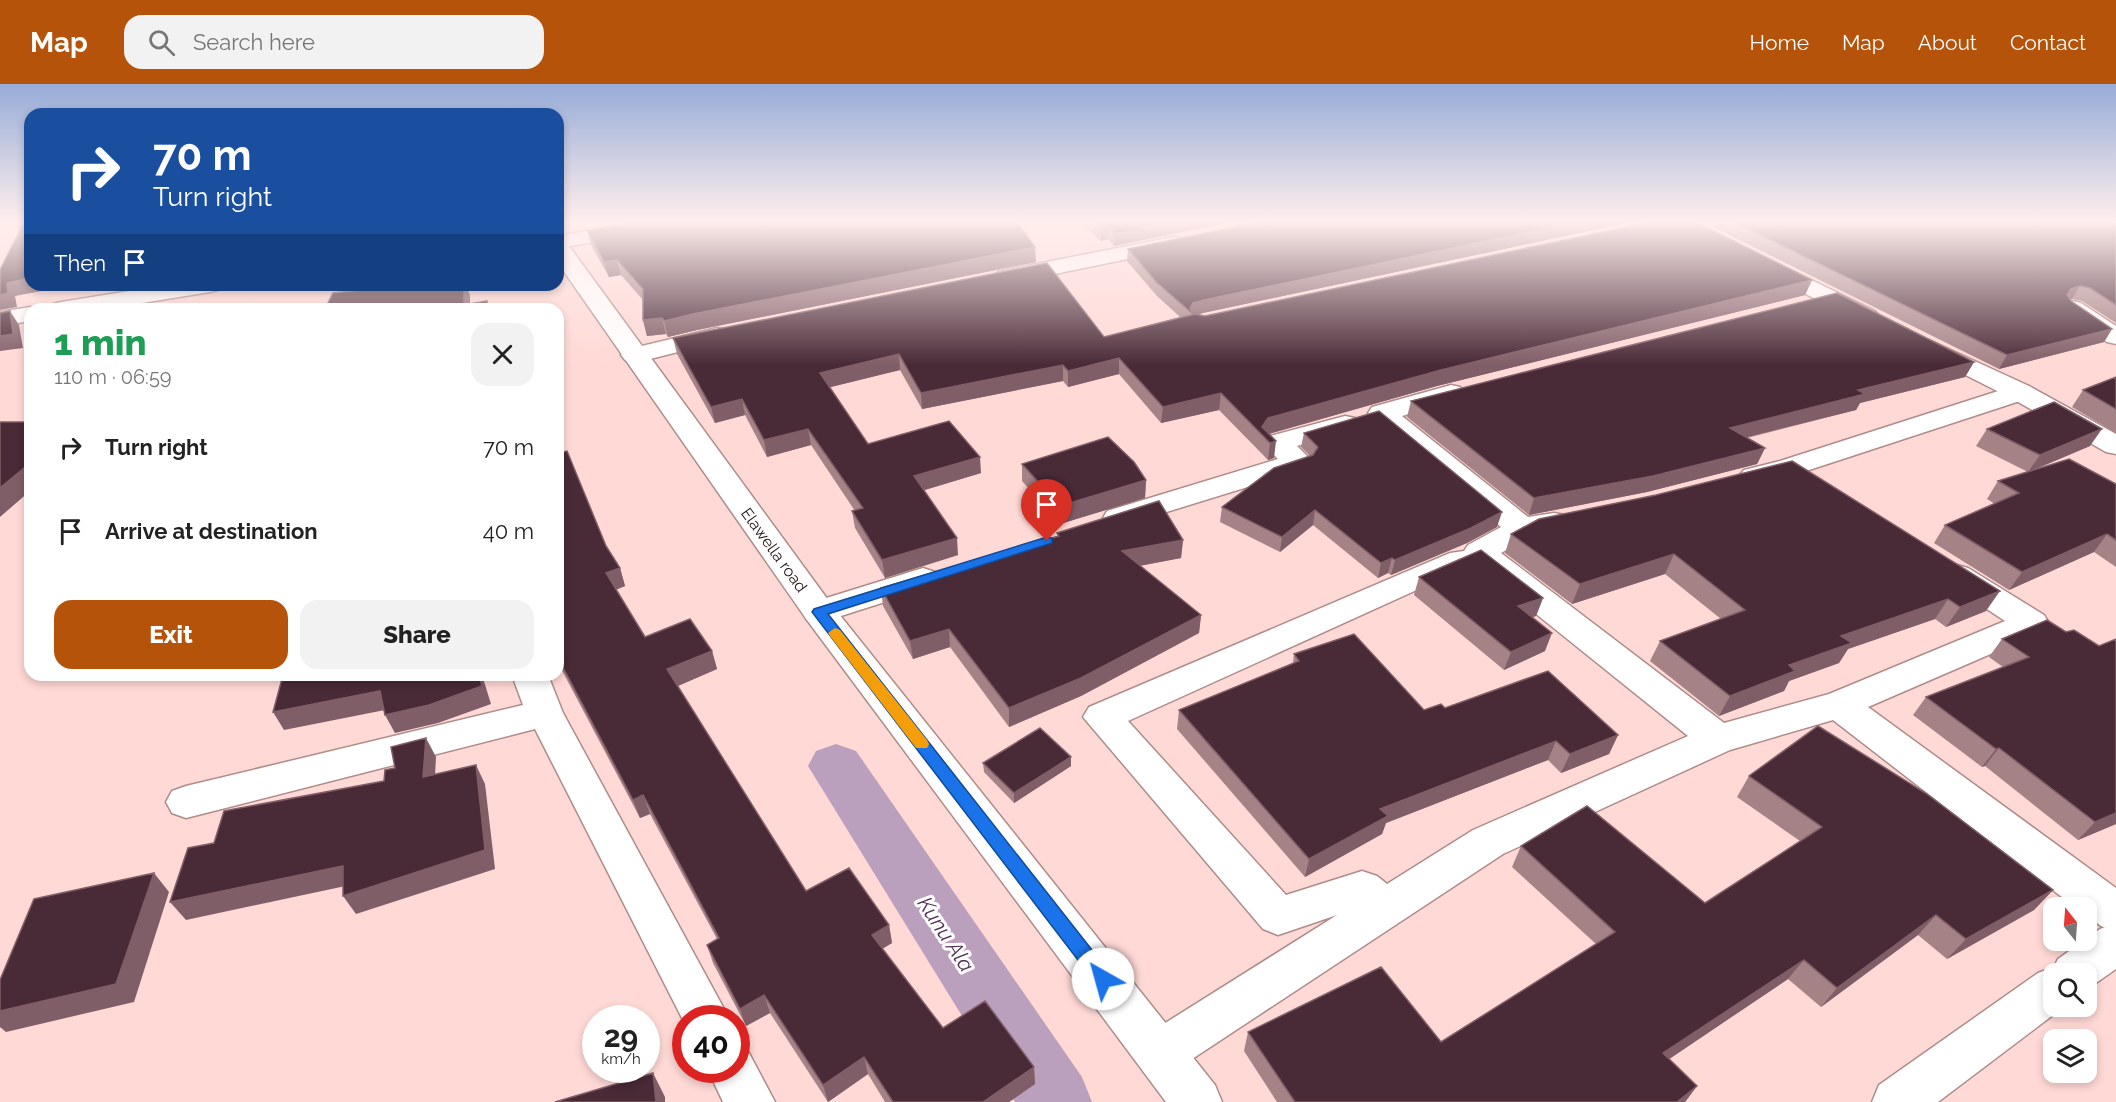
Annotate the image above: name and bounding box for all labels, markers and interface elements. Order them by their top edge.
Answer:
search box [124,15,544,69]
text: Map [30,26,88,59]
icon: search [145,26,178,59]
text: Search here [193,29,315,55]
text: Home [1750,30,1809,55]
text: Map [1842,30,1885,55]
text: About [1918,30,1977,55]
text: Contact [2010,30,2086,55]
text: 70 m [153,131,252,180]
icon: right [54,132,132,210]
text: Turn right [153,181,272,212]
icon: arrive [118,246,151,279]
text: Then [54,250,106,276]
text: 1 min [54,321,146,363]
button: close [471,323,534,386]
text: 110 m · 06:59 [54,365,172,389]
icon: right [54,431,87,464]
text: Turn right [105,434,208,460]
text: 70 m [483,434,534,460]
pin [1021,479,1072,541]
icon: arrive [1030,488,1063,521]
street label: Elawella road [737,504,811,596]
icon: arrive [54,515,87,548]
text: Arrive at destination [105,518,318,544]
text: 40 m [483,518,534,544]
button: Exit [54,600,288,669]
button: Share [300,600,534,669]
water label: Kunu Ala [912,892,980,976]
north arrow [2043,897,2097,951]
map controls [2043,897,2097,1083]
position arrow [1071,947,1135,1011]
button: search [2043,963,2097,1017]
speed limit sign: 40 [672,1005,750,1083]
text: 29 [604,1019,638,1054]
button: layers [2043,1029,2097,1083]
text: km/h [601,1050,641,1068]

